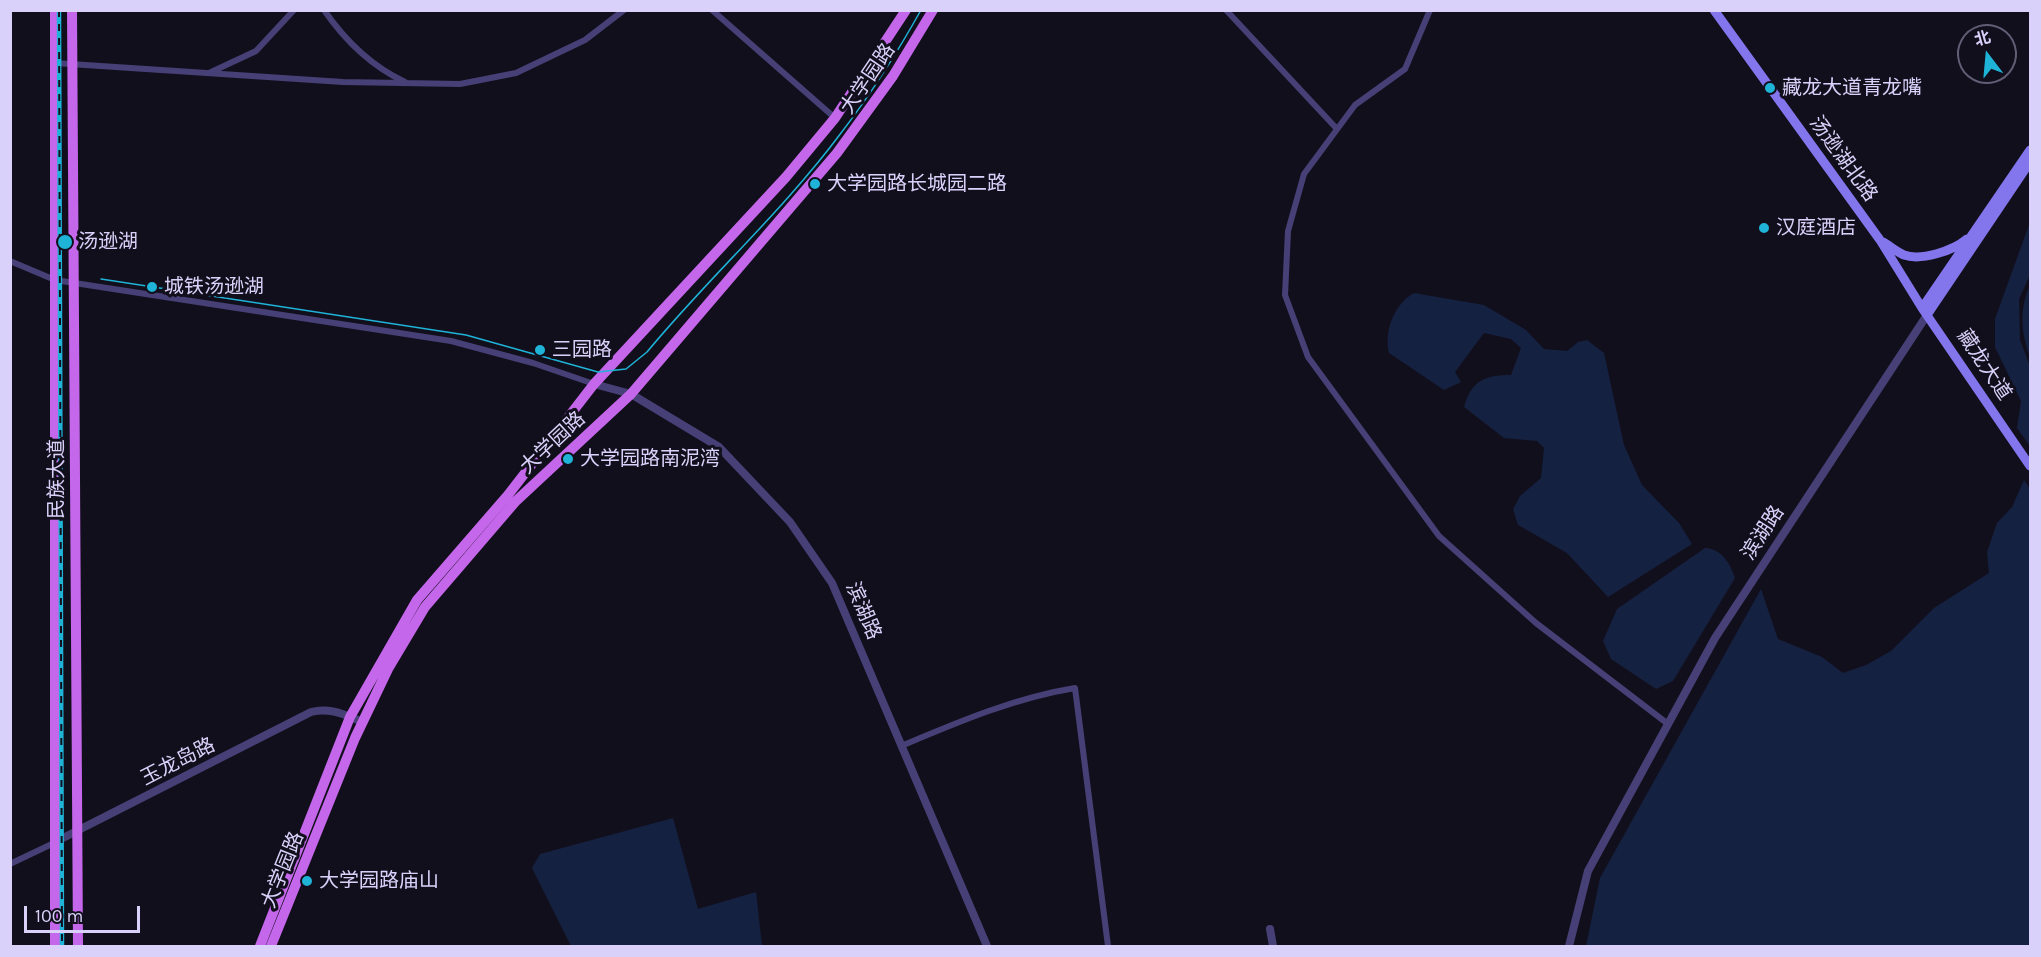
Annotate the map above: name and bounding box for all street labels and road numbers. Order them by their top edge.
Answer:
street label: 大学园路 [836,39,900,119]
street label: 汤逊湖北路 [1804,111,1882,207]
street label: 藏龙大道 [1952,325,2016,405]
street label: 大学园路 [516,407,590,479]
street label: 民族大道 [45,439,69,519]
street label: 滨湖路 [1737,501,1789,565]
street label: 滨湖路 [840,579,886,643]
street label: 玉龙岛路 [137,733,219,791]
street label: 大学园路 [257,828,309,912]

